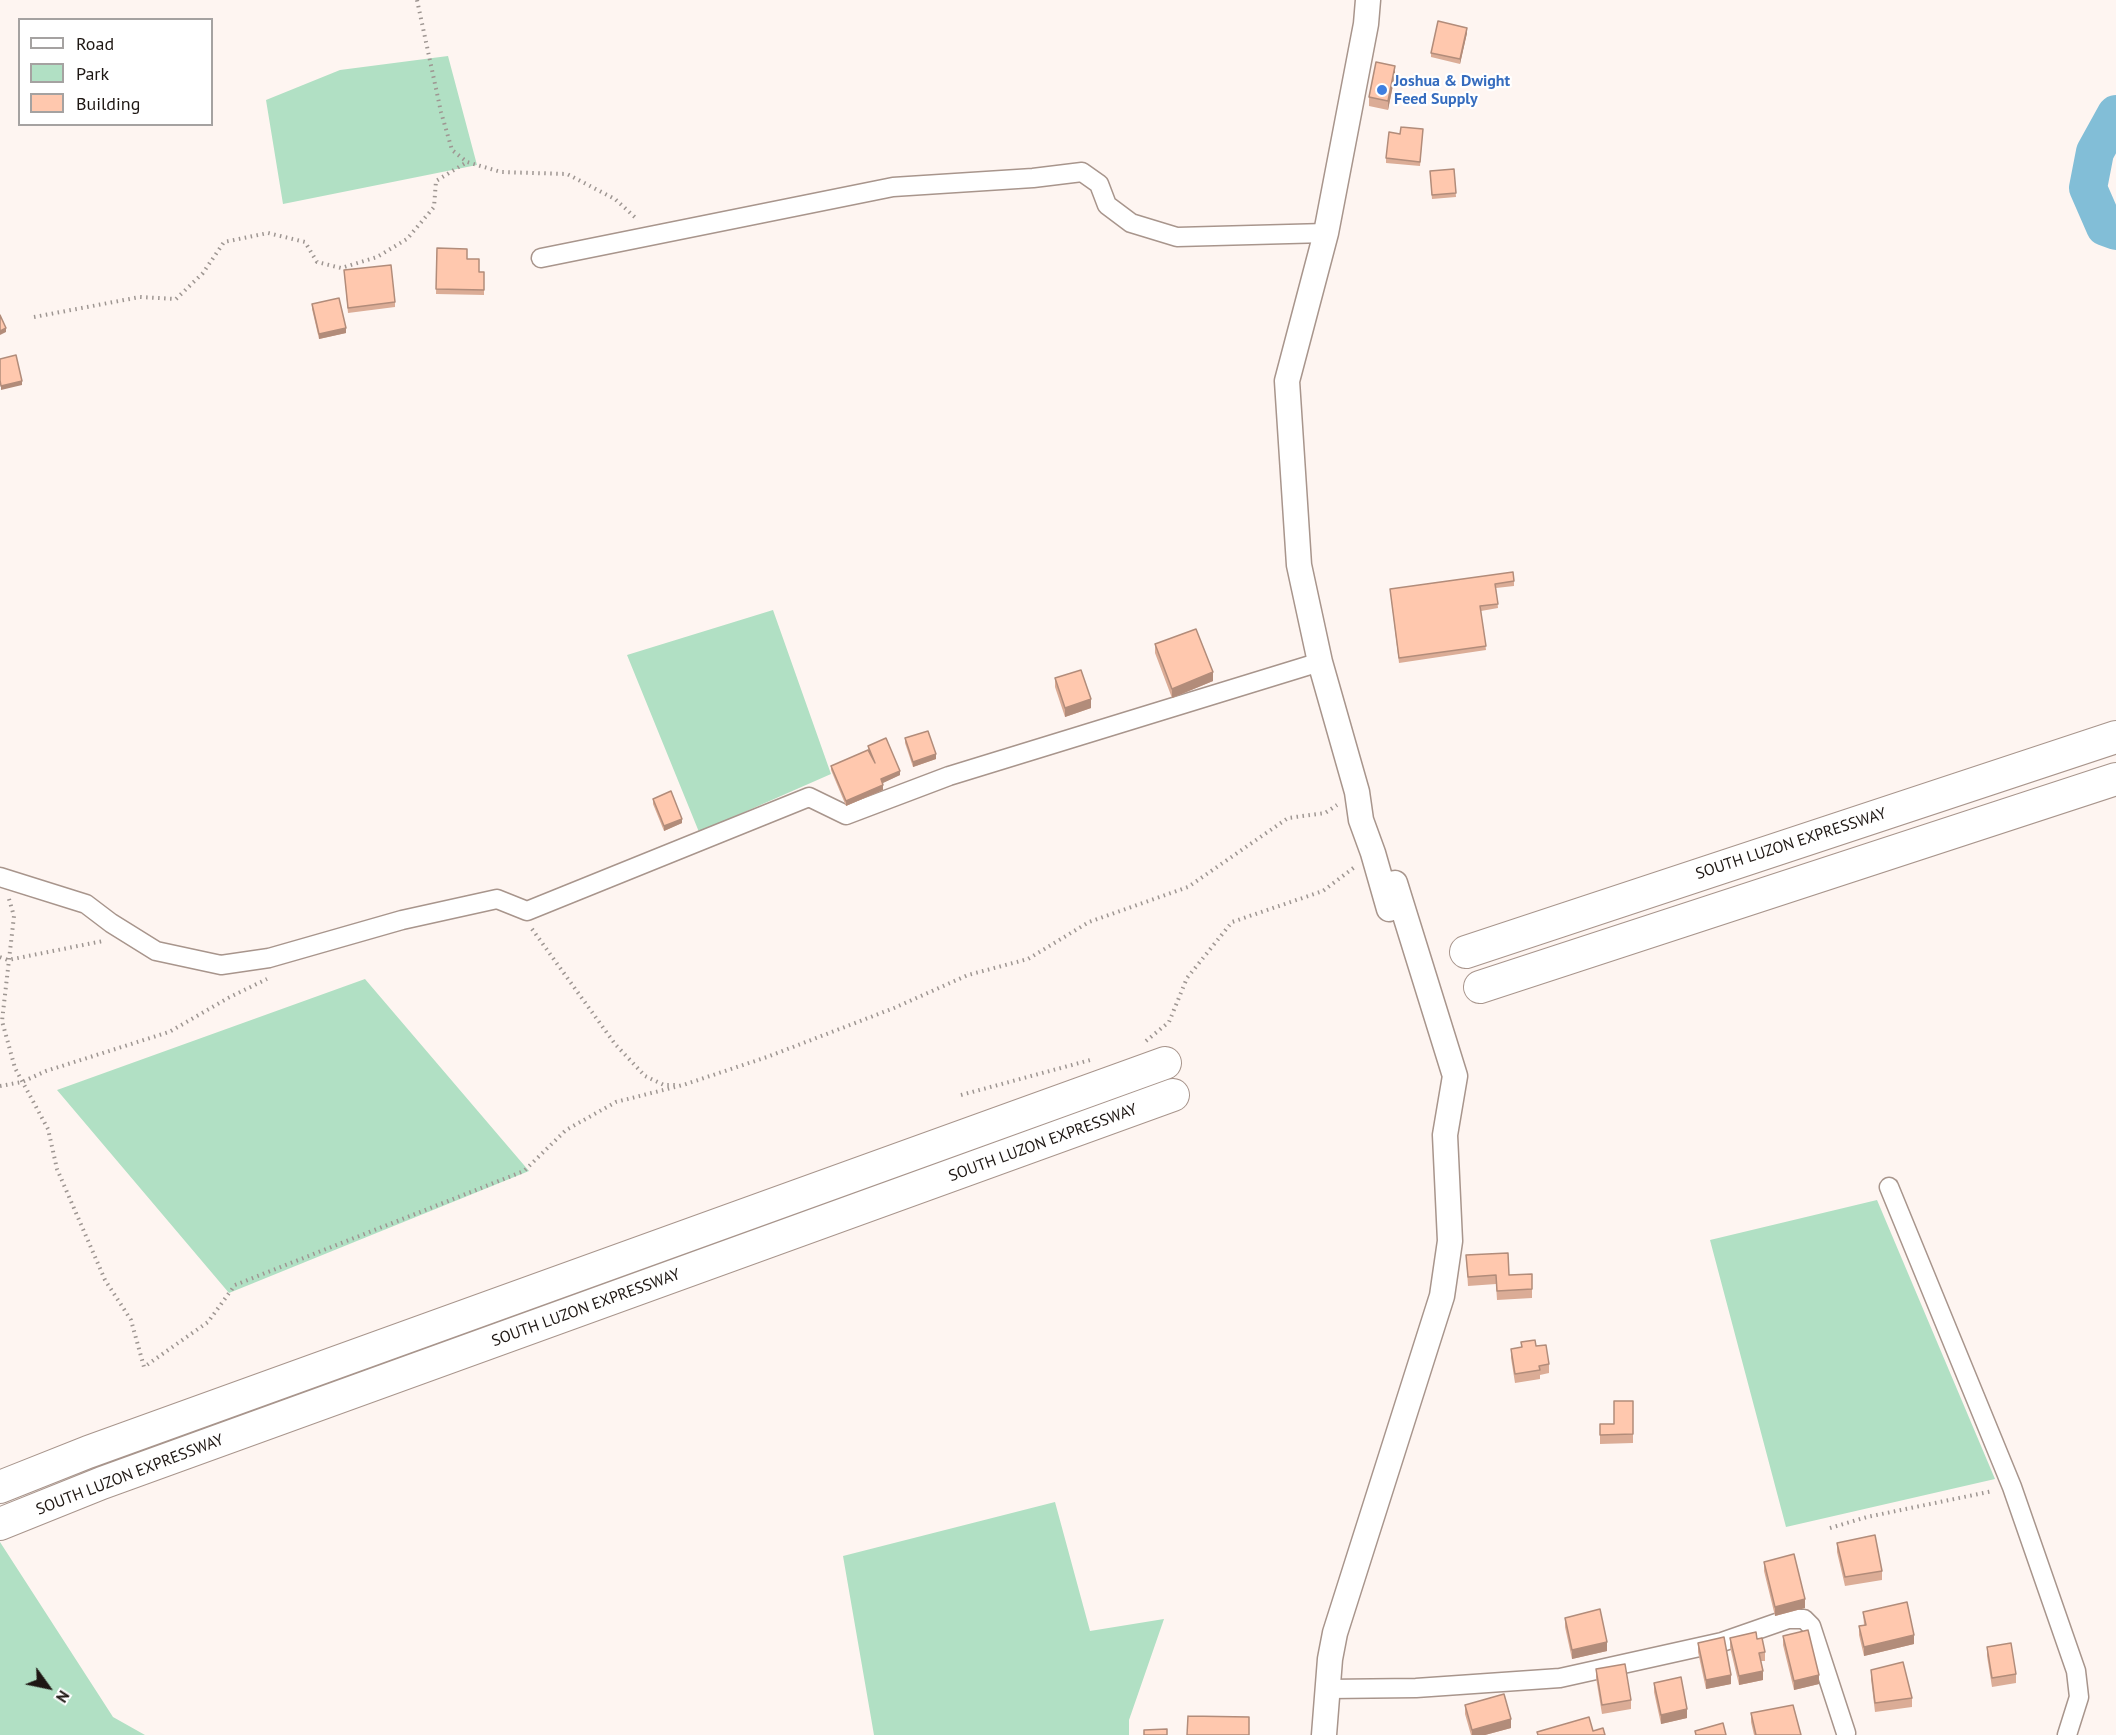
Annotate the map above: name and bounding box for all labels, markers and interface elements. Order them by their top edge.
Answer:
legend [18,18,213,126]
text: Road [76,32,114,55]
text: Park [76,62,109,85]
place label: Joshua & Dwight Feed Supply [1394,71,1510,109]
marker: Joshua & Dwight Feed Supply [1375,83,1389,97]
text: Building [76,92,140,115]
street label: SOUTH LUZON EXPRESSWAY [1693,804,1889,884]
street label: SOUTH LUZON EXPRESSWAY [946,1100,1140,1186]
street label: SOUTH LUZON EXPRESSWAY [489,1265,683,1351]
street label: SOUTH LUZON EXPRESSWAY [34,1430,226,1520]
north arrow [18,1657,78,1717]
text: N [52,1687,74,1707]

